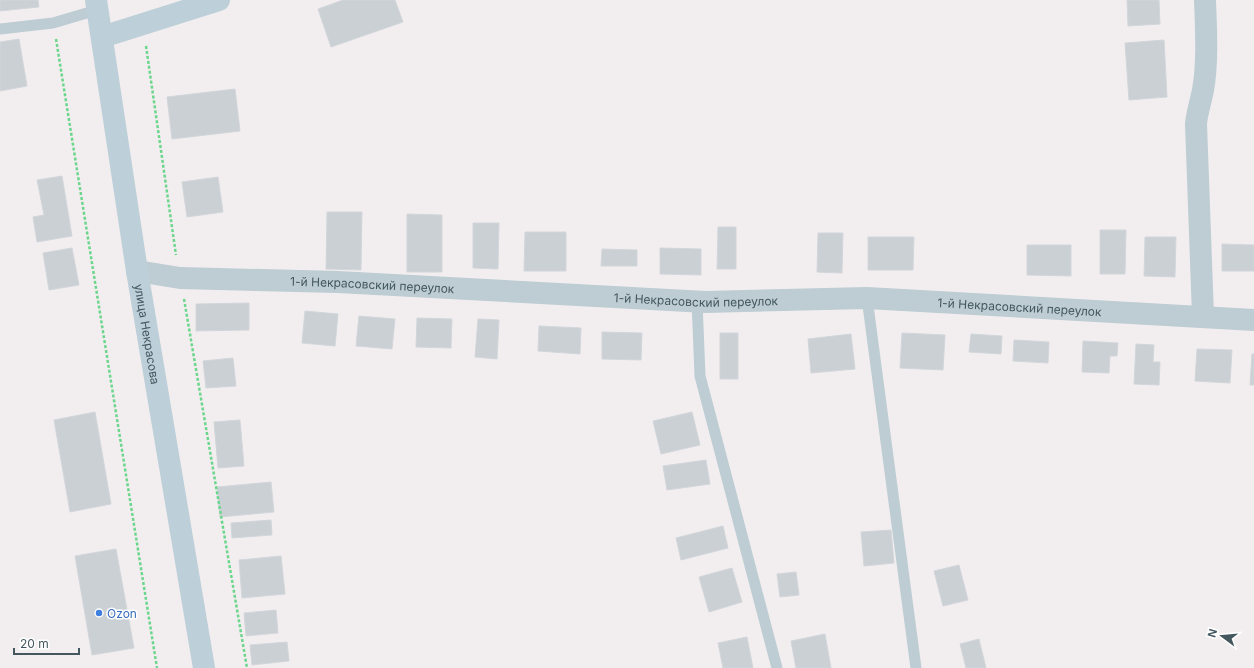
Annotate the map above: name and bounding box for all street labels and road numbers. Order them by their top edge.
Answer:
street label: 1-й Некрасовский переулок [290,273,455,296]
street label: улица Некрасова [132,283,163,385]
street label: 1-й Некрасовский переулок [613,289,779,310]
street label: 1-й Некрасовский переулок [937,295,1103,319]

